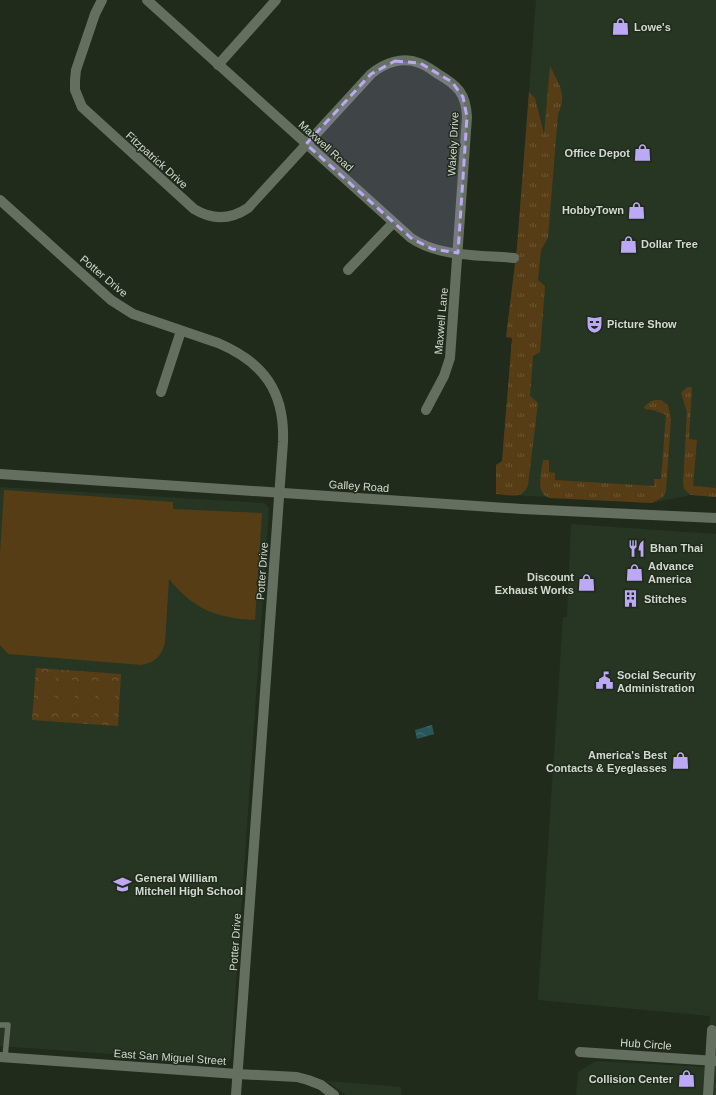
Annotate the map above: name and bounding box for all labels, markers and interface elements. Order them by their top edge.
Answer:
shop icon: Lowe's [611,17,631,37]
place label: Lowe's [634,21,671,33]
street label: Wakely Drive [445,112,461,176]
street label: Maxwell Road [296,118,356,174]
street label: Fitzpatrick Drive [124,129,190,191]
shop icon: Office Depot [633,143,653,163]
place label: Office Depot [565,147,630,159]
shop icon: HobbyTown [627,200,647,220]
place label: HobbyTown [562,204,624,216]
shop icon: Dollar Tree [618,234,638,254]
place label: Dollar Tree [641,238,698,250]
street label: Potter Drive [78,253,130,299]
street label: Maxwell Lane [432,287,450,355]
theatre icon: Picture Show [584,314,604,334]
place label: Picture Show [607,318,677,330]
street label: Galley Road [328,478,390,494]
restaurant icon: Bhan Thai [627,538,647,558]
street label: Potter Drive [254,542,270,600]
place label: Bhan Thai [650,542,703,554]
place label: Advance America [648,560,694,585]
shop icon: Advance America [625,562,645,582]
place label: Discount Exhaust Works [495,571,574,596]
shop icon: Discount Exhaust Works [577,573,597,593]
building icon: Stitches [621,589,641,609]
place label: Stitches [644,593,687,605]
place label: Social Security Administration [617,669,697,694]
public building icon: Social Security Administration [594,671,614,691]
place label: America's Best Contacts & Eyeglasses [546,749,667,774]
shop icon: America's Best Contacts & Eyeglasses [670,751,690,771]
place label: General William Mitchell High School [135,872,243,897]
school or university icon: General William Mitchell High School [112,874,132,894]
street label: Potter Drive [227,913,243,971]
street label: Hub Circle [620,1036,672,1052]
street label: East San Miguel Street [113,1047,227,1067]
shop icon: Collision Center [676,1069,696,1089]
place label: Collision Center [589,1073,674,1085]

